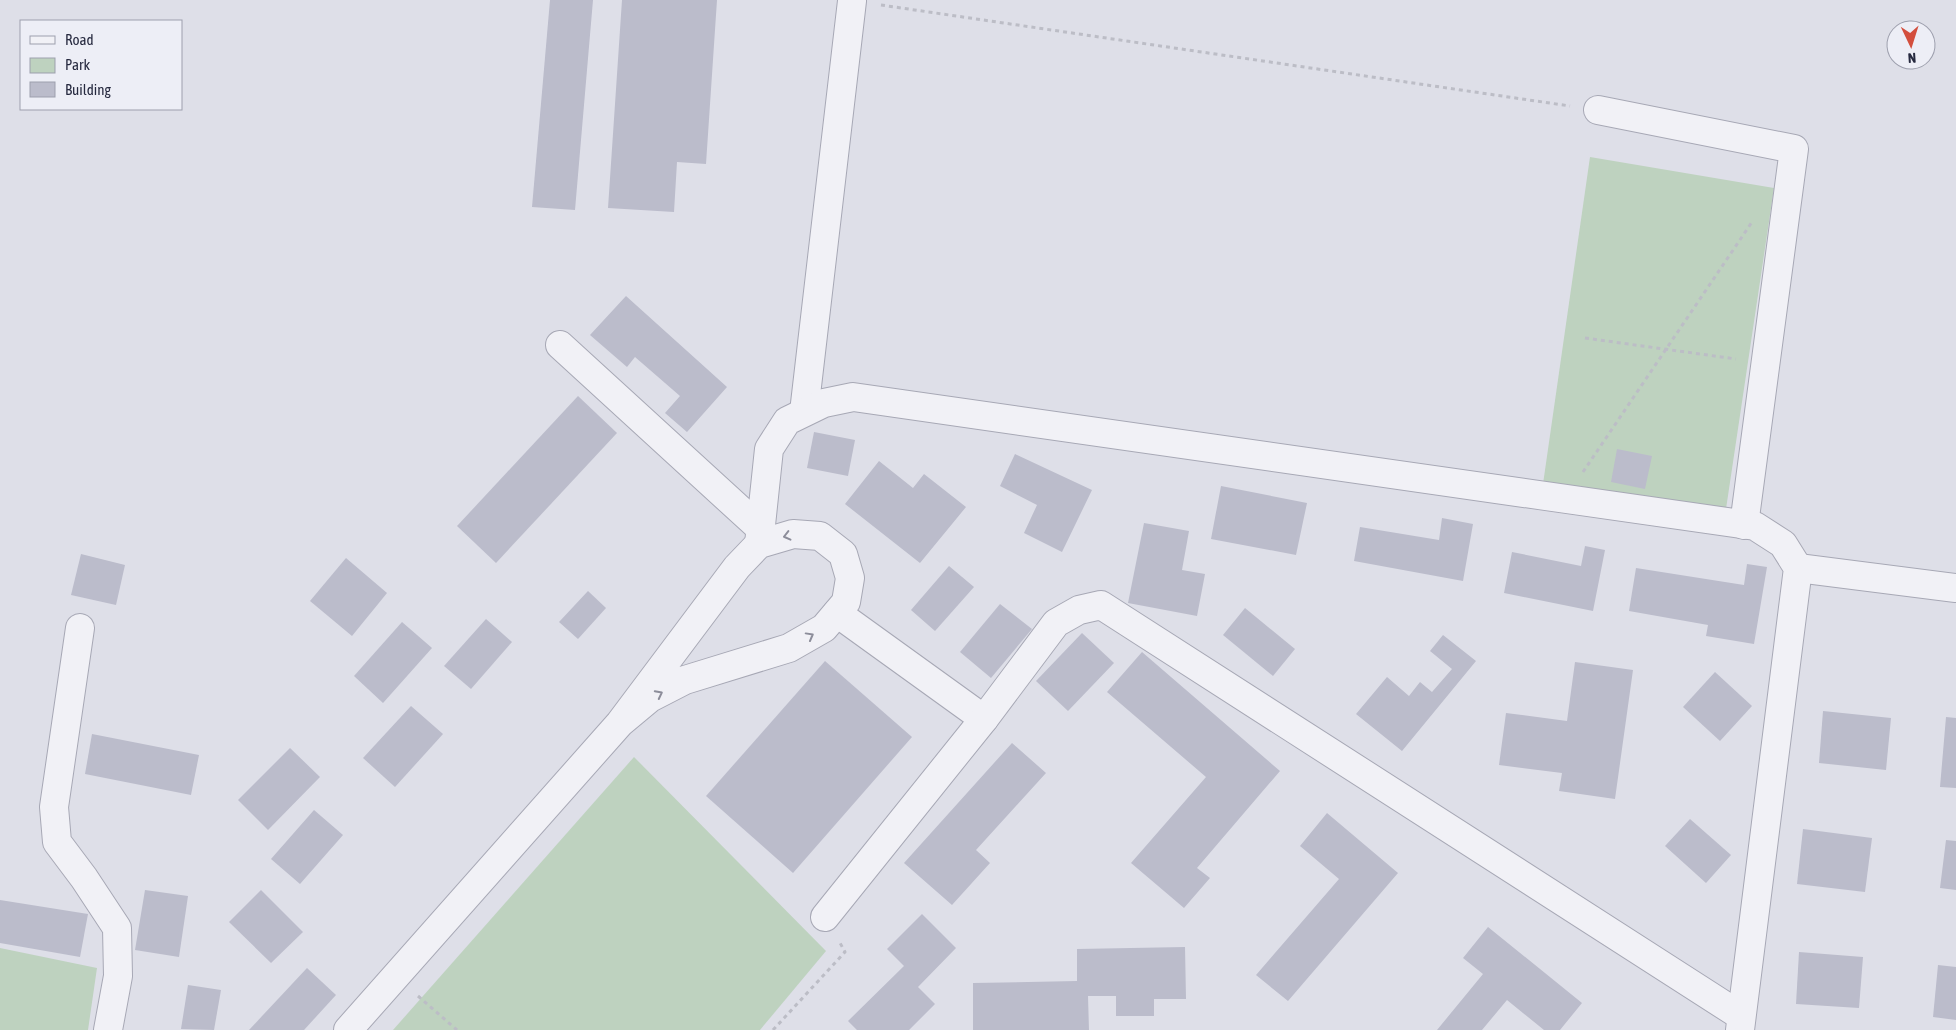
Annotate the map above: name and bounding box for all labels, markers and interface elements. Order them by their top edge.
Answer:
legend [20,20,182,110]
north arrow [1886,20,1936,70]
text: Road [65,31,94,48]
text: N [1907,50,1917,66]
text: Park [65,56,90,73]
text: Building [65,81,111,98]
one-way arrow [782,530,791,541]
one-way arrow [805,632,814,642]
one-way arrow [654,690,663,700]

